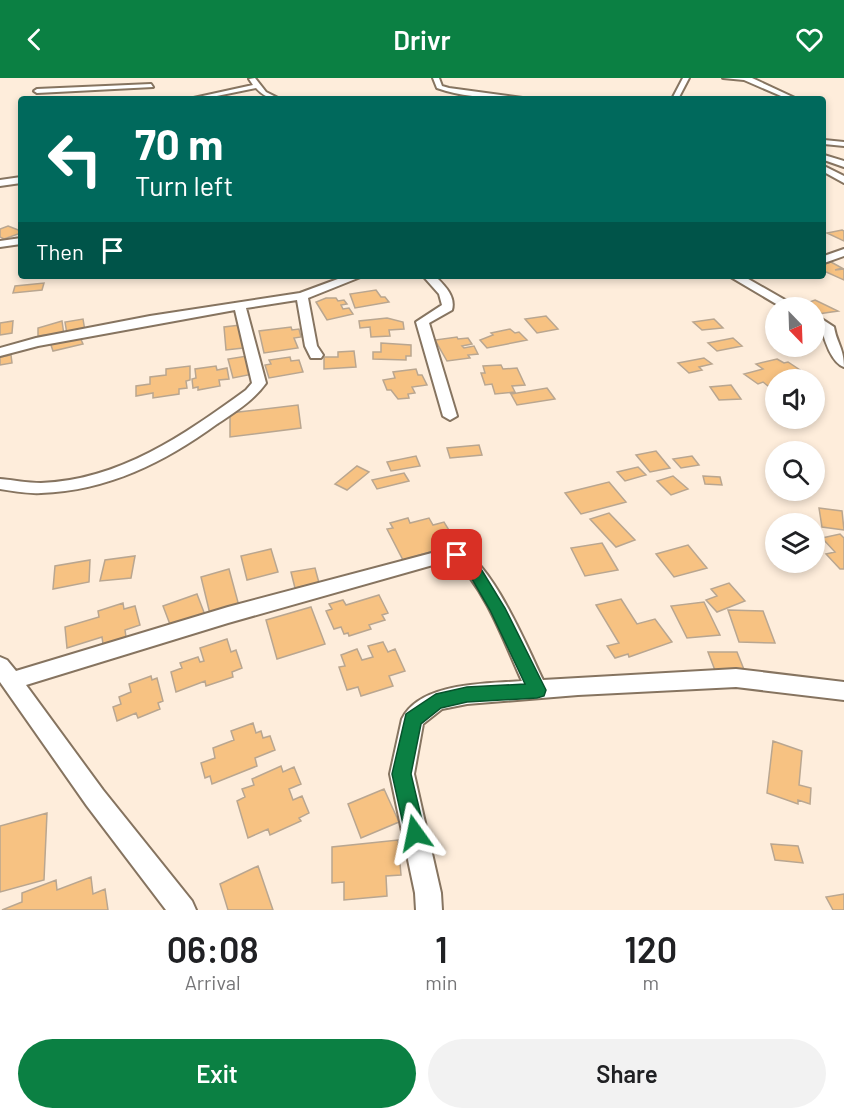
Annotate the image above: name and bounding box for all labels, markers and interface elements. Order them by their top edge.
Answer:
icon: back [18,23,51,56]
text: Drivr [393,23,451,55]
icon: heart [793,23,826,56]
text: 70 m [135,118,223,168]
icon: left [36,120,114,198]
text: Turn left [135,169,233,201]
icon: arrive [96,234,129,267]
text: Then [36,238,84,264]
north arrow [765,297,825,357]
map controls [765,297,825,573]
button: sound [765,369,825,429]
button: search [765,441,825,501]
button: layers [765,513,825,573]
pin [431,529,482,580]
icon: arrive [440,538,473,571]
position arrow [383,801,447,865]
text: 06:08 [167,927,259,970]
text: 1 [435,927,448,970]
text: 120 [624,927,677,970]
text: Arrival [185,970,241,994]
text: min [425,970,458,994]
text: m [643,970,659,994]
button: Exit [18,1039,416,1108]
button: Share [428,1039,826,1108]

